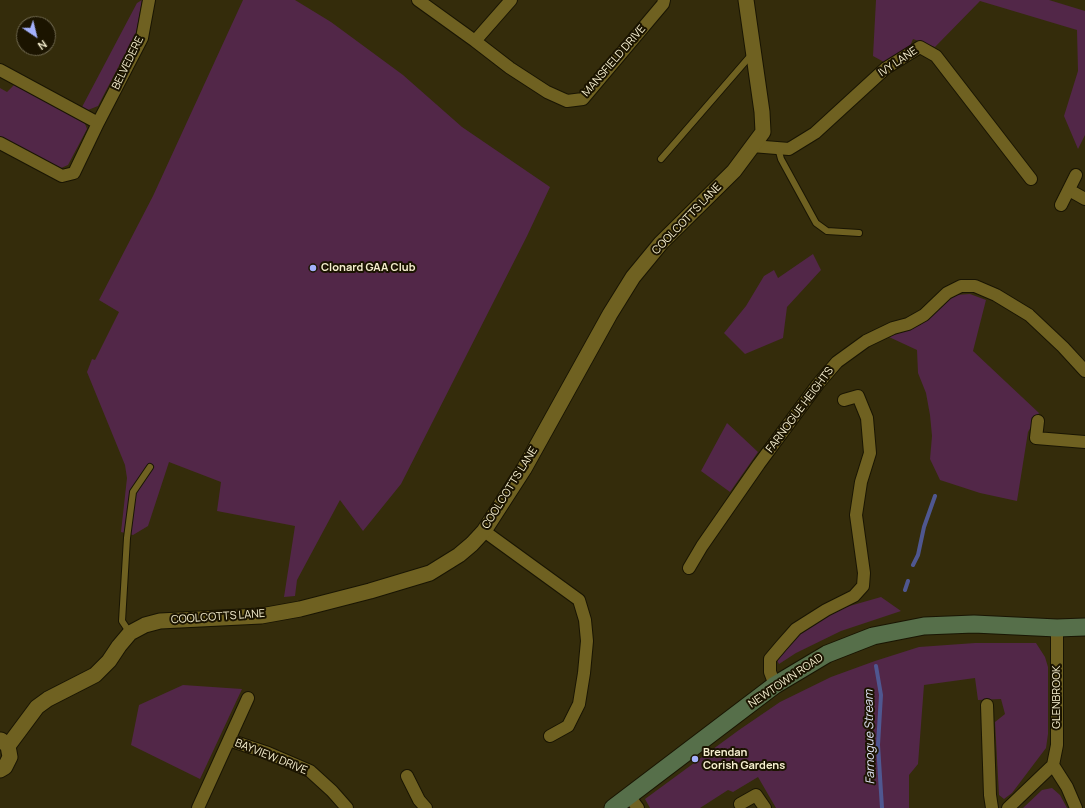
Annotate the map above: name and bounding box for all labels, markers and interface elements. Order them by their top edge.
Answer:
north arrow [16,16,56,56]
street label: MANSFIELD DRIVE [580,23,648,99]
street label: BELVEDERE [109,34,147,92]
text: N [35,37,50,54]
street label: IVY LANE [876,44,920,80]
street label: COOLCOTTS LANE [650,181,724,257]
place label: Clonard GAA Club [321,261,415,275]
marker: Clonard GAA Club [308,263,318,273]
street label: FARNOGUE HEIGHTS [764,365,836,455]
street label: COOLCOTTS LANE [479,445,541,531]
street label: COOLCOTTS LANE [171,607,265,627]
street label: NEWTOWN ROAD [746,651,826,711]
street label: GLENBROOK [1050,665,1064,729]
water label: Farnogue Stream [862,689,878,785]
street label: BAYVIEW DRIVE [233,736,309,778]
place label: Brendan Corish Gardens [703,746,785,772]
marker: Brendan Corish Gardens [690,754,700,764]

